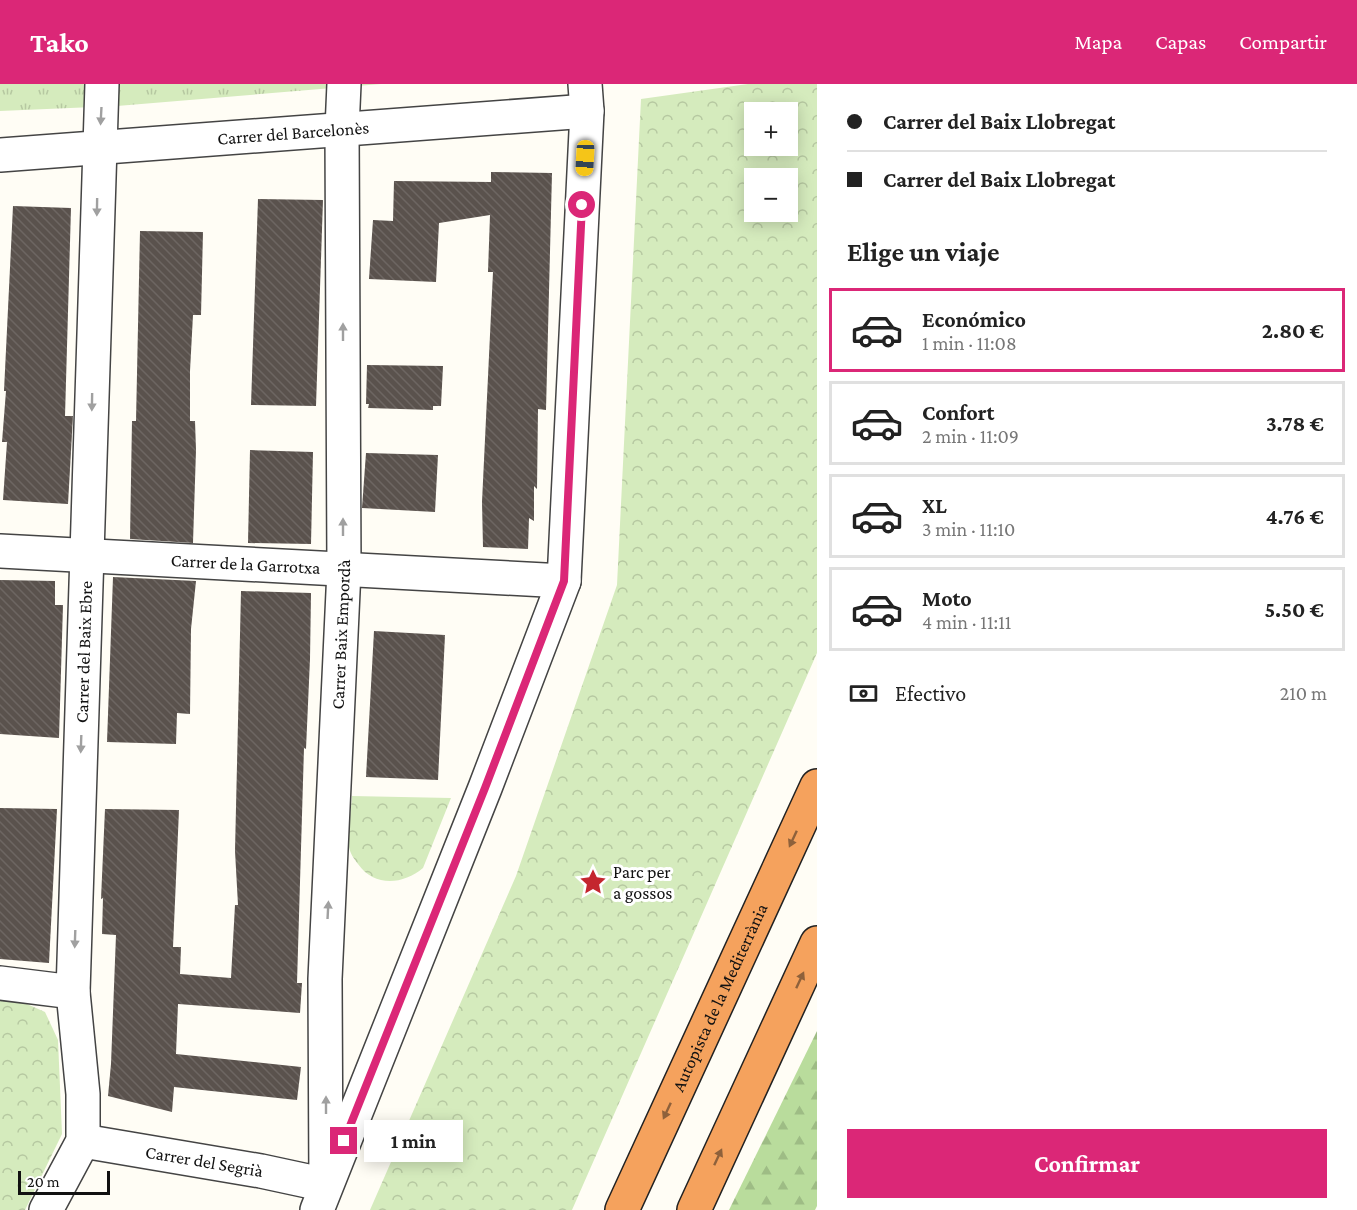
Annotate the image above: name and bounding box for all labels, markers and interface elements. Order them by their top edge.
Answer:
text: Tako [30,27,89,58]
text: Mapa [1074,30,1122,54]
text: Capas [1155,30,1206,54]
text: Compartir [1239,30,1327,54]
map controls [744,102,798,222]
button: + [744,102,798,156]
one-way arrow [96,107,105,126]
text: Carrer del Baix Llobregat [883,109,1115,134]
street label: Carrer del Barcelonès [216,117,370,149]
car [575,140,595,176]
text: Carrer del Baix Llobregat [883,167,1115,192]
button: − [744,168,798,222]
route start [568,191,595,218]
one-way arrow [92,197,102,216]
text: Elige un viaje [847,237,1000,267]
icon: car [850,303,904,357]
text: Económico [922,307,1026,332]
text: 2.80 € [1262,318,1324,343]
one-way arrow [338,322,348,341]
text: 1 min · 11:08 [922,332,1017,354]
one-way arrow [87,392,97,411]
icon: car [850,396,904,450]
text: Confort [922,400,995,425]
text: 3.78 € [1266,411,1324,436]
text: 2 min · 11:09 [922,425,1019,447]
icon: car [850,489,904,543]
text: XL [922,493,947,518]
text: 4.76 € [1266,504,1324,529]
one-way arrow [339,517,348,536]
text: 3 min · 11:10 [922,518,1015,540]
street label: Carrer de la Garrotxa [170,550,321,578]
street label: Carrer Baix Empordà [328,559,354,710]
street label: Carrer del Baix Ebre [72,581,96,723]
icon: car [850,582,904,636]
text: Moto [922,586,972,611]
text: 5.50 € [1264,597,1324,622]
text: 4 min · 11:11 [922,611,1011,633]
icon: cash [847,677,880,710]
text: Efectivo [895,681,966,706]
text: 210 m [1280,682,1327,704]
one-way arrow [77,734,86,753]
one-way arrow [788,830,797,847]
place label: Parc per a gossos [613,862,672,903]
place icon: Parc per a gossos [578,867,608,897]
street label: Autopista de la Mediterrània [668,900,772,1095]
one-way arrow [323,901,332,920]
one-way arrow [70,929,79,948]
one-way arrow [795,970,805,988]
one-way arrow [321,1096,330,1115]
one-way arrow [663,1103,672,1120]
callout: 1 min [365,1120,464,1162]
route end [330,1127,357,1154]
button: Confirmar [847,1129,1327,1198]
text: 1 min [391,1130,436,1152]
street label: Carrer del Segrià [144,1142,265,1181]
one-way arrow [714,1148,723,1165]
scale bar [18,1168,110,1196]
text: 20 m [27,1173,60,1190]

